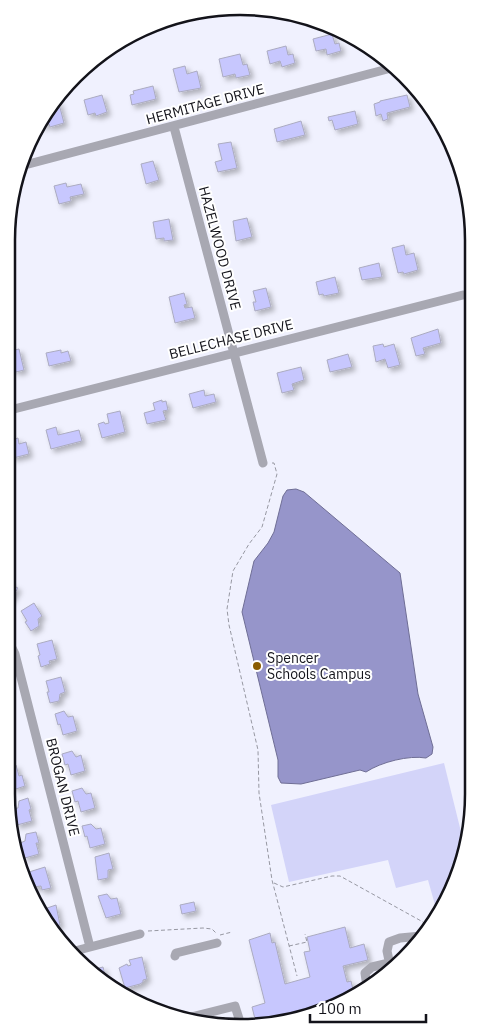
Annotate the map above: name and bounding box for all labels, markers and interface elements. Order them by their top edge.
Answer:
street label: HERMITAGE DRIVE [144,80,266,128]
street label: HAZELWOOD DRIVE [195,184,245,312]
street label: BELLECHASE DRIVE [167,315,295,363]
place label: Spencer Schools Campus [267,649,371,683]
marker: Spencer Schools Campus [251,660,263,672]
street label: BROGAN DRIVE [42,736,84,838]
scale bar [310,992,426,1024]
text: 100 m [318,999,362,1018]

